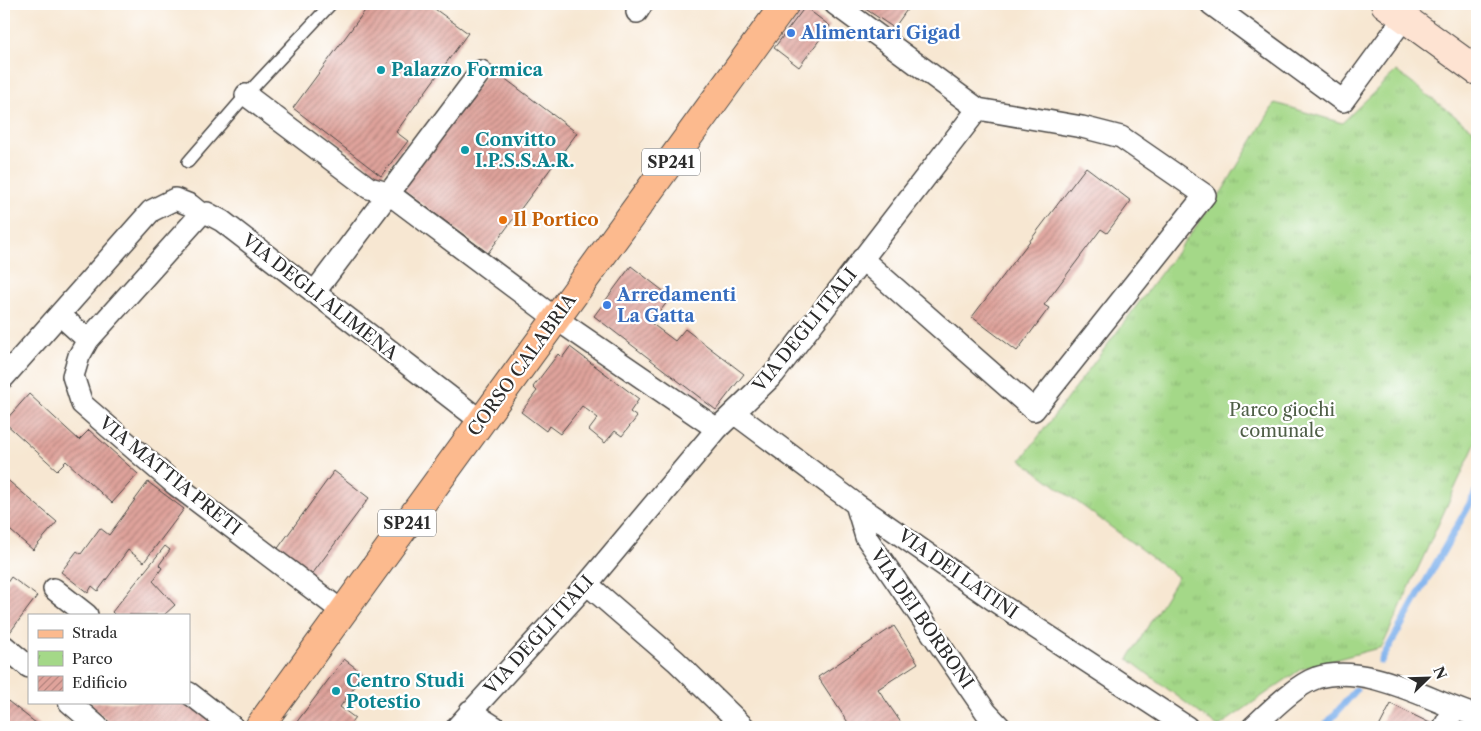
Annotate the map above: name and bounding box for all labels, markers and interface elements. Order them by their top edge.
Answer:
place label: Alimentari Gigad [800,22,960,44]
marker: Alimentari Gigad [785,27,797,39]
place label: Palazzo Formica [391,59,543,81]
marker: Palazzo Formica [375,64,387,76]
place label: Convitto I.P.S.S.A.R. [475,129,575,172]
marker: Convitto I.P.S.S.A.R. [459,144,471,156]
road number: SP241 [642,148,700,176]
place label: Il Portico [513,209,599,231]
marker: Il Portico [497,214,509,226]
street label: VIA DEGLI ALIMENA [237,229,403,365]
street label: VIA DEGLI ITALI [748,264,862,397]
place label: Arredamenti La Gatta [616,284,737,327]
street label: CORSO CALABRIA [463,289,581,440]
marker: Arredamenti La Gatta [601,299,613,311]
park label: Parco giochi comunale [1229,399,1335,442]
street label: VIA MATTIA PRETI [94,411,245,540]
road number: SP241 [378,509,436,536]
street label: VIA DEI LATINI [893,524,1022,624]
street label: VIA DEI BORBONI [865,544,978,693]
street label: VIA DEGLI ITALI [479,571,598,700]
legend [28,614,190,704]
text: Strada [72,623,118,642]
text: Parco [72,649,113,668]
north arrow [1404,654,1454,704]
text: N [1429,664,1451,682]
place label: Centro Studi Potestio [346,670,465,713]
text: Edificio [72,673,127,692]
marker: Centro Studi Potestio [330,685,342,697]

